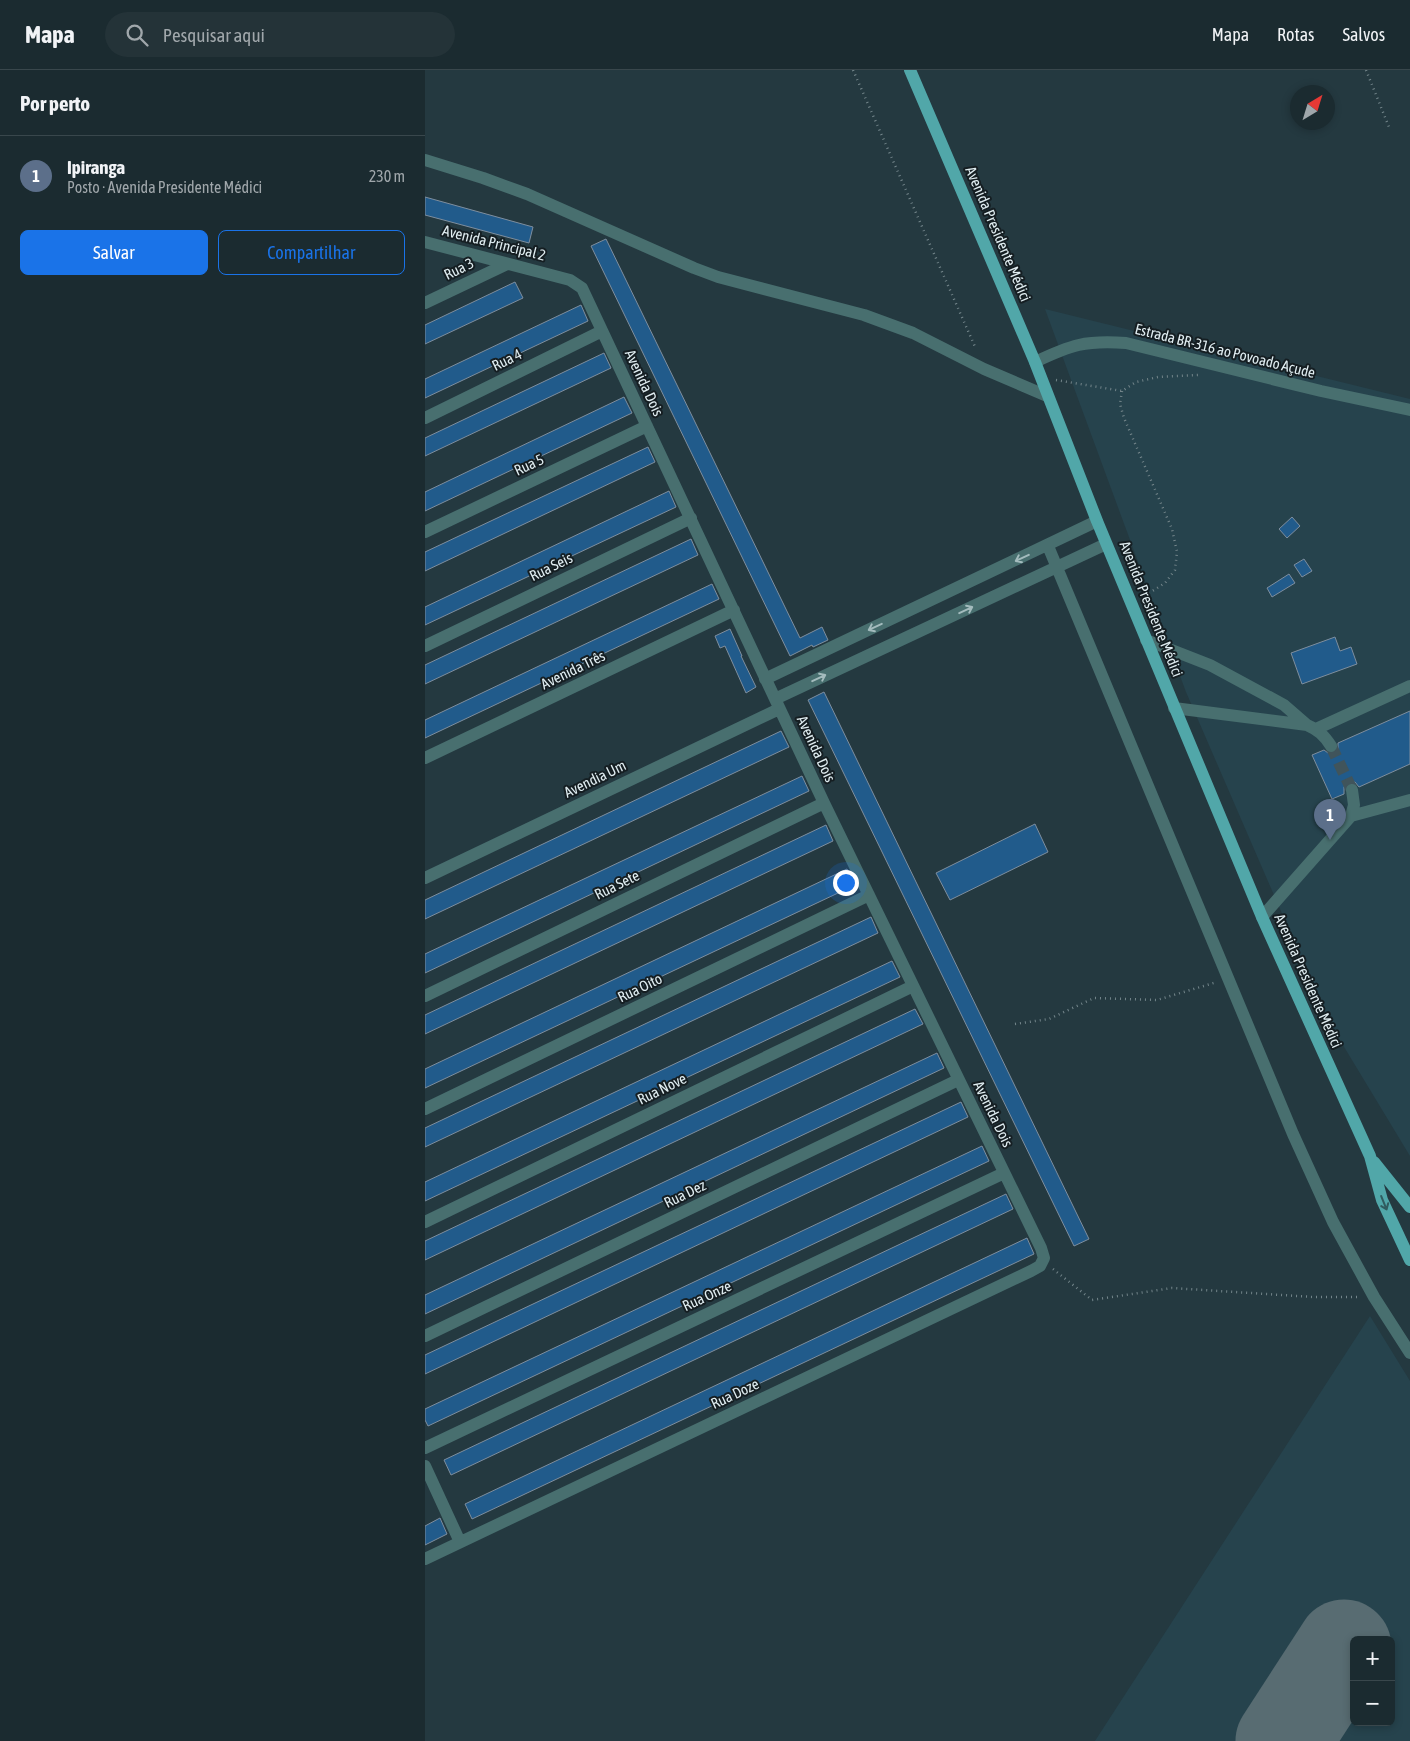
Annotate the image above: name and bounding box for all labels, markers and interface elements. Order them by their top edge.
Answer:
search box [105,12,455,57]
text: Mapa [25,21,75,48]
icon: search [123,21,151,49]
text: Pesquisar aqui [163,24,265,46]
text: Mapa [1212,24,1249,45]
text: Rotas [1277,24,1314,45]
text: Salvos [1342,24,1385,45]
north arrow [1290,85,1335,130]
text: Por perto [20,91,90,115]
text: Ipiranga [67,156,125,178]
street label: Avenida Presidente Médici [962,164,1035,304]
text: 1 [32,167,40,185]
text: 230 m [369,167,405,185]
text: Posto · Avenida Presidente Médici [67,178,262,196]
street label: Avenida Principal 2 [441,221,547,264]
button: Salvar [20,230,208,275]
button: Compartilhar [218,230,405,275]
street label: Rua 3 [441,254,476,283]
street label: Estrada BR-316 ao Povoado Açude [1133,320,1317,381]
street label: Rua 4 [489,345,524,374]
street label: Avenida Dois [622,347,667,419]
street label: Rua 5 [511,450,546,479]
street label: Avenida Presidente Médici [1116,538,1186,679]
street label: Rua Seis [527,549,575,584]
one-way arrow [1015,554,1030,563]
one-way arrow [958,604,973,614]
one-way arrow [868,623,883,632]
street label: Avenida Três [538,647,608,692]
one-way arrow [811,673,826,683]
street label: Avenida Dois [794,713,839,785]
street label: Avendia Um [561,756,628,801]
pin: 1 [1314,799,1346,840]
street label: Rua Sete [592,866,642,903]
your location [833,870,859,896]
street label: Avenida Presidente Médici [1271,911,1346,1050]
street label: Rua Oito [615,970,665,1006]
street label: Rua Nove [635,1069,689,1108]
street label: Avenida Dois [970,1078,1017,1150]
street label: Rua Dez [661,1176,709,1211]
one-way arrow [1380,1195,1389,1210]
street label: Rua Onze [680,1277,734,1314]
street label: Rua Doze [708,1375,762,1412]
map controls [1350,1636,1395,1726]
button: + [1350,1636,1395,1681]
button: − [1350,1681,1395,1726]

